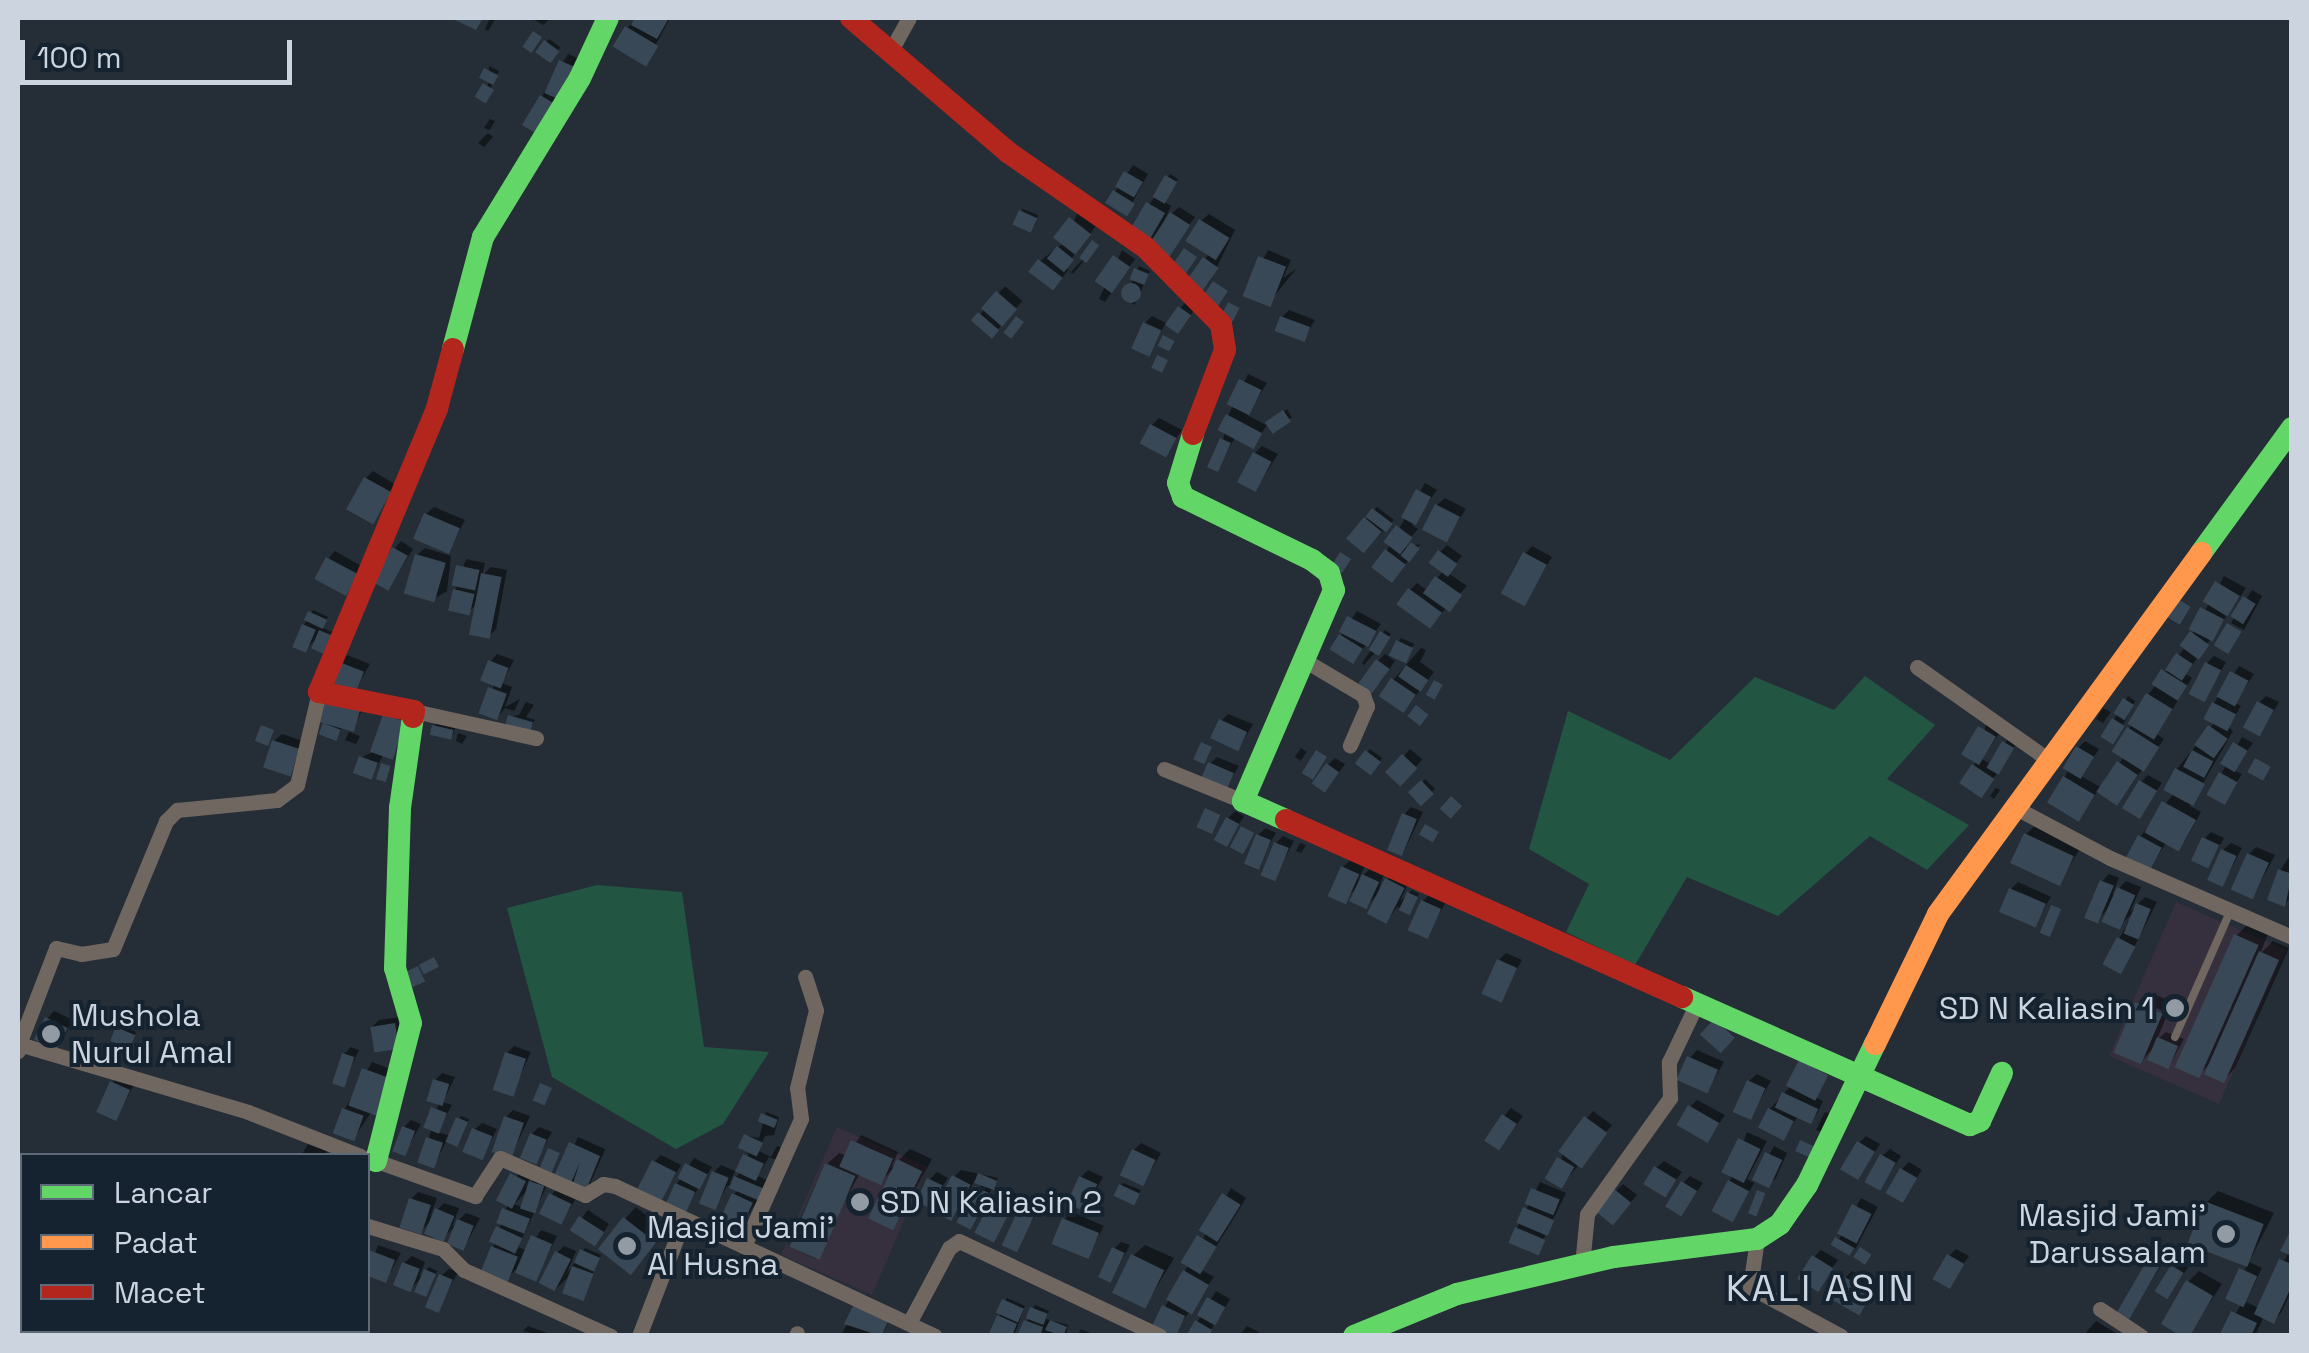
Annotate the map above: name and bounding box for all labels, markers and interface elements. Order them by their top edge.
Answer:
scale bar [25,20,298,82]
text: 100 m [37,38,122,77]
place label: SD N Kaliasin 1 [1939,989,2155,1027]
place label: Mushola Nurul Amal [71,997,233,1072]
marker: SD N Kaliasin 1 [2164,997,2186,1019]
marker: Mushola Nurul Amal [40,1023,62,1045]
legend [20,1153,370,1333]
text: Lancar [114,1173,213,1212]
place label: SD N Kaliasin 2 [880,1183,1102,1221]
marker: SD N Kaliasin 2 [849,1191,871,1213]
place label: Masjid Jami' Darussalam [2019,1197,2206,1272]
place label: Masjid Jami' Al Husna [647,1209,834,1284]
text: Padat [114,1223,198,1262]
marker: Masjid Jami' Darussalam [2215,1223,2237,1245]
marker: Masjid Jami' Al Husna [616,1235,638,1257]
district label: KALI ASIN [1725,1266,1917,1312]
text: Macet [114,1273,206,1312]

